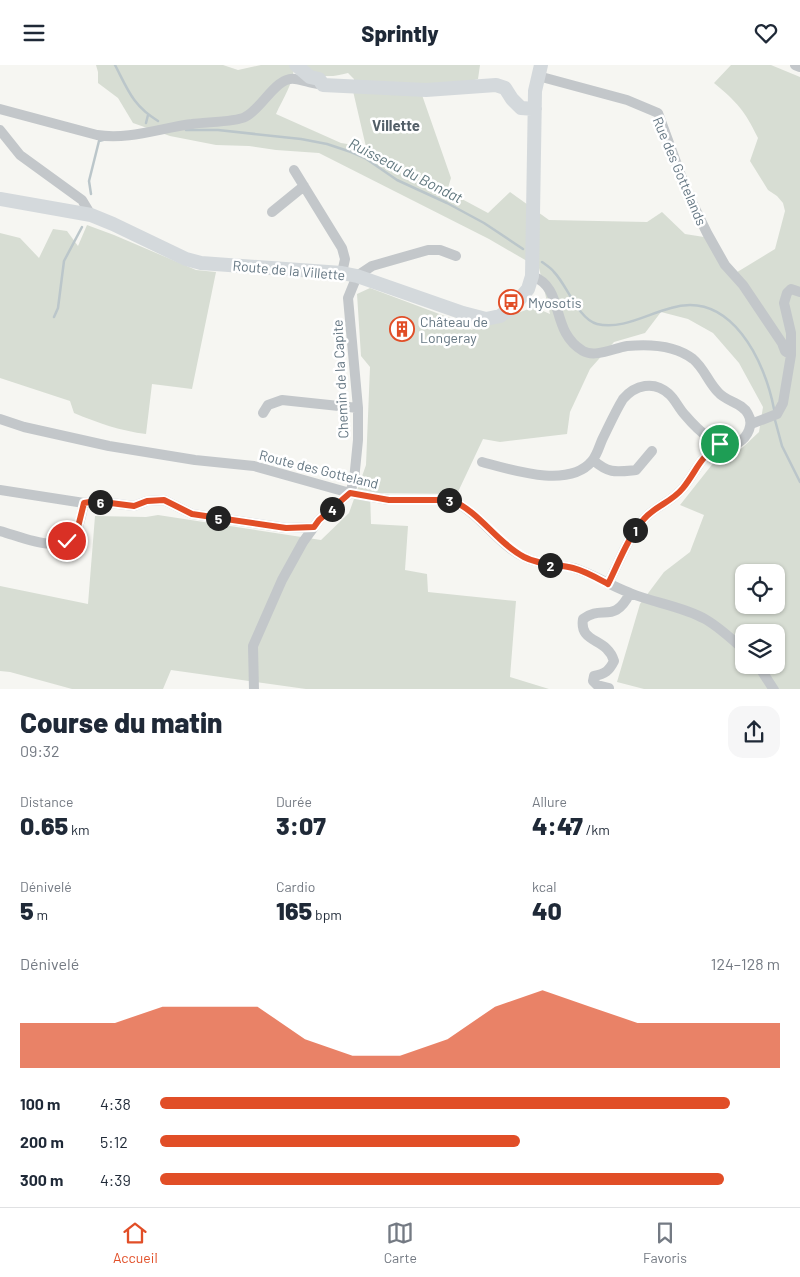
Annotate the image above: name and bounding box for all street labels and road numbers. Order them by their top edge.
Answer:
street label: Rue des Gottelands [649,114,711,228]
street label: Route de la Villette [232,257,346,283]
street label: Chemin de la Capite [328,319,352,439]
street label: Route des Gotteland [258,446,380,492]

